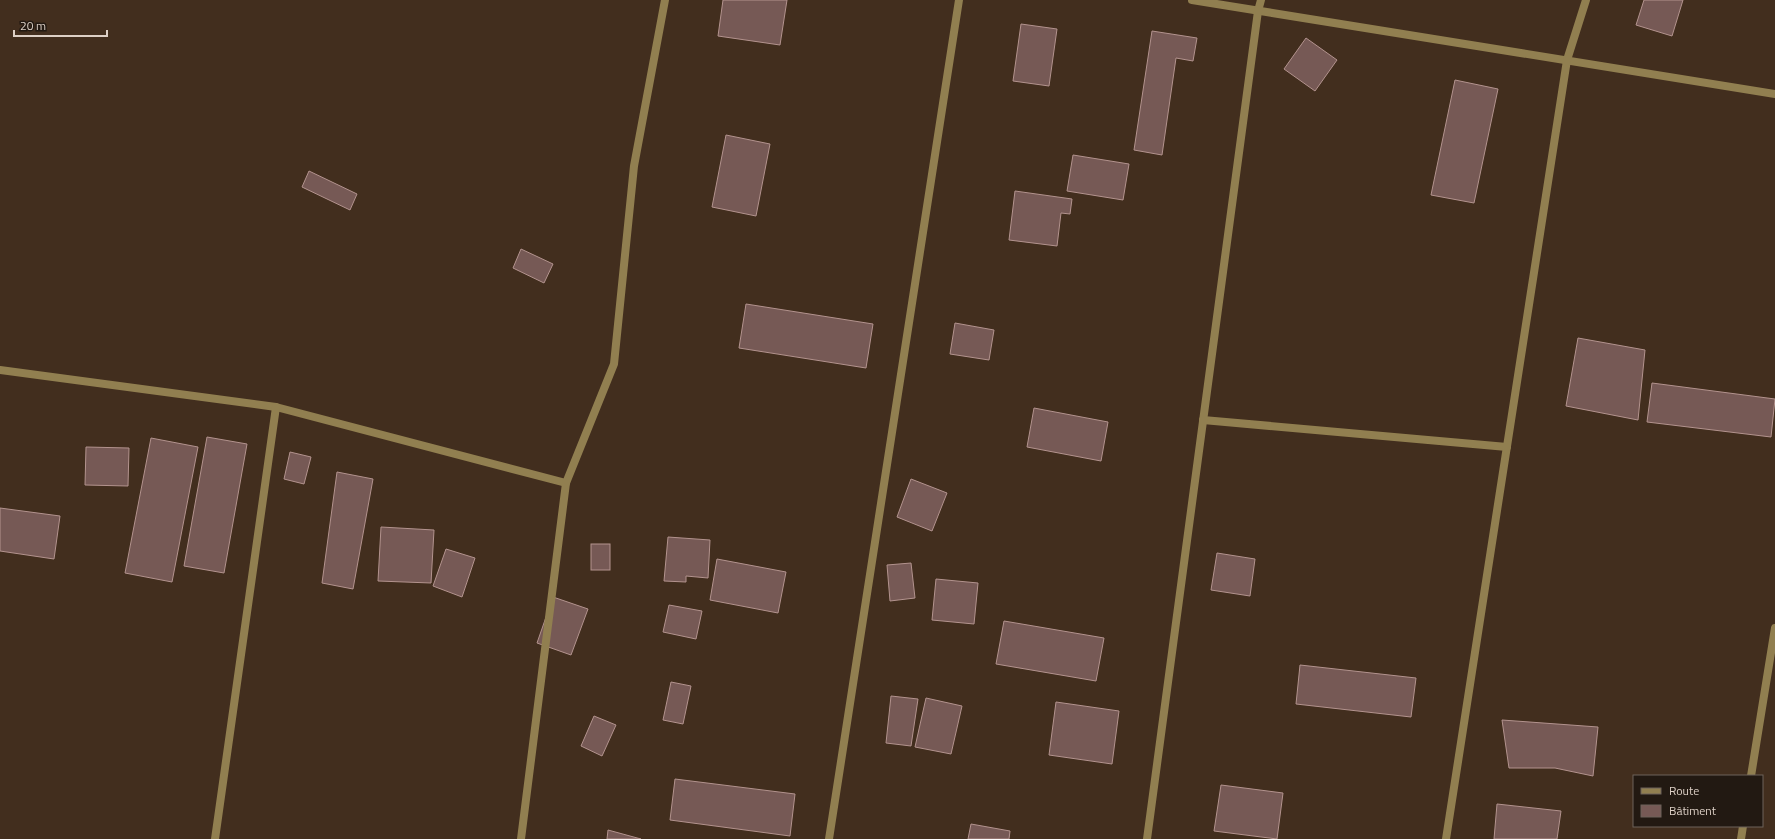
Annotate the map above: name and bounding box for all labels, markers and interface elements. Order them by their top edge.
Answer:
scale bar [14,12,107,38]
text: 20 m [20,16,46,35]
legend [1633,775,1763,827]
text: Route [1669,781,1699,800]
text: Bâtiment [1669,801,1717,820]

